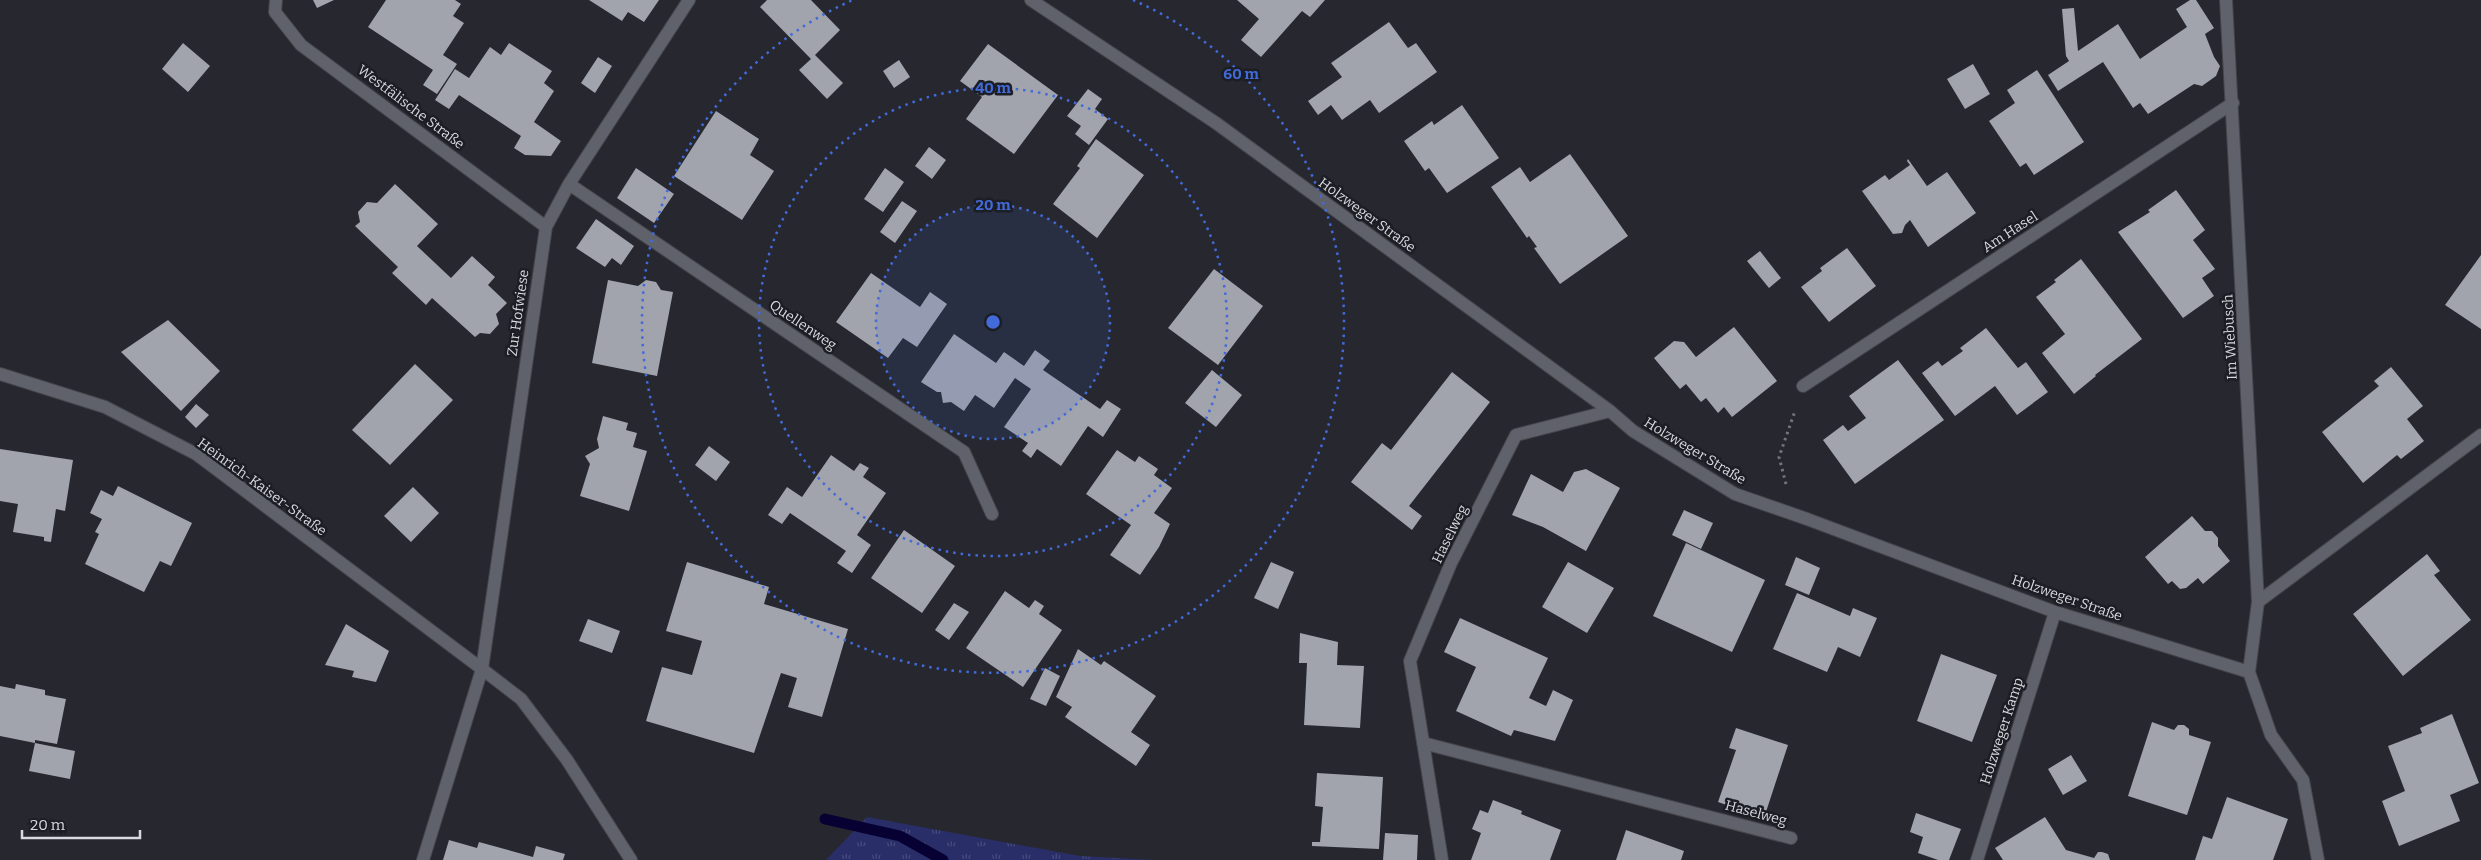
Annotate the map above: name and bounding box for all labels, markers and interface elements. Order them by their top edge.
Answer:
street label: Westfälische Straße [354,61,468,153]
text: 60 m [1223,65,1259,83]
text: 40 m [975,79,1012,97]
street label: Holzweger Straße [1315,174,1419,256]
text: 20 m [976,196,1011,214]
street label: Am Hasel [1979,208,2041,256]
street label: Zur Hofwiese [504,269,532,357]
street label: Im Wiebusch [2219,293,2241,380]
street label: Quellenweg [766,296,840,354]
centre of rings [984,313,1002,331]
street label: Holzweger Straße [1641,414,1749,488]
street label: Heinrich-Kaiser-Straße [194,434,330,540]
street label: Haselweg [1429,502,1472,566]
street label: Holzweger Straße [2010,571,2124,625]
street label: Holzweger Kamp [1977,676,2027,786]
street label: Haselweg [1723,797,1789,829]
scale bar [22,808,140,840]
text: 20 m [30,816,66,834]

